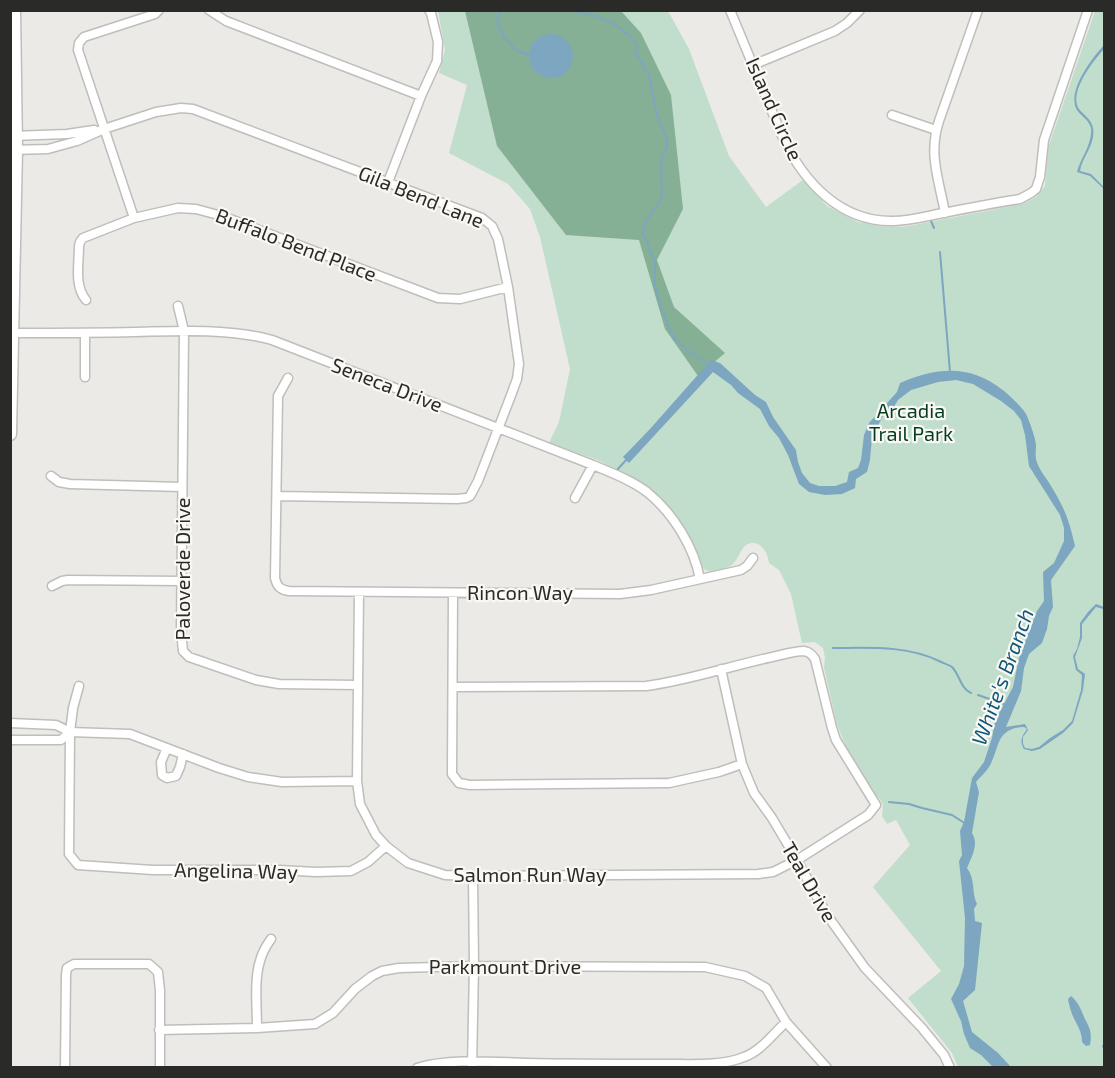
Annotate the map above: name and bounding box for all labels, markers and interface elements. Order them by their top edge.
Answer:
street label: Island Circle [741,53,808,164]
street label: Gila Bend Lane [355,160,488,232]
street label: Buffalo Bend Place [212,202,380,286]
street label: Seneca Drive [328,352,446,416]
park label: Arcadia Trail Park [869,398,953,445]
street label: Paloverde Drive [170,497,194,641]
street label: Rincon Way [467,580,573,604]
water label: White's Branch [965,605,1038,748]
street label: Teal Drive [777,837,842,926]
street label: Angelina Way [174,857,299,883]
street label: Salmon Run Way [454,862,607,886]
street label: Parkmount Drive [429,954,581,978]

